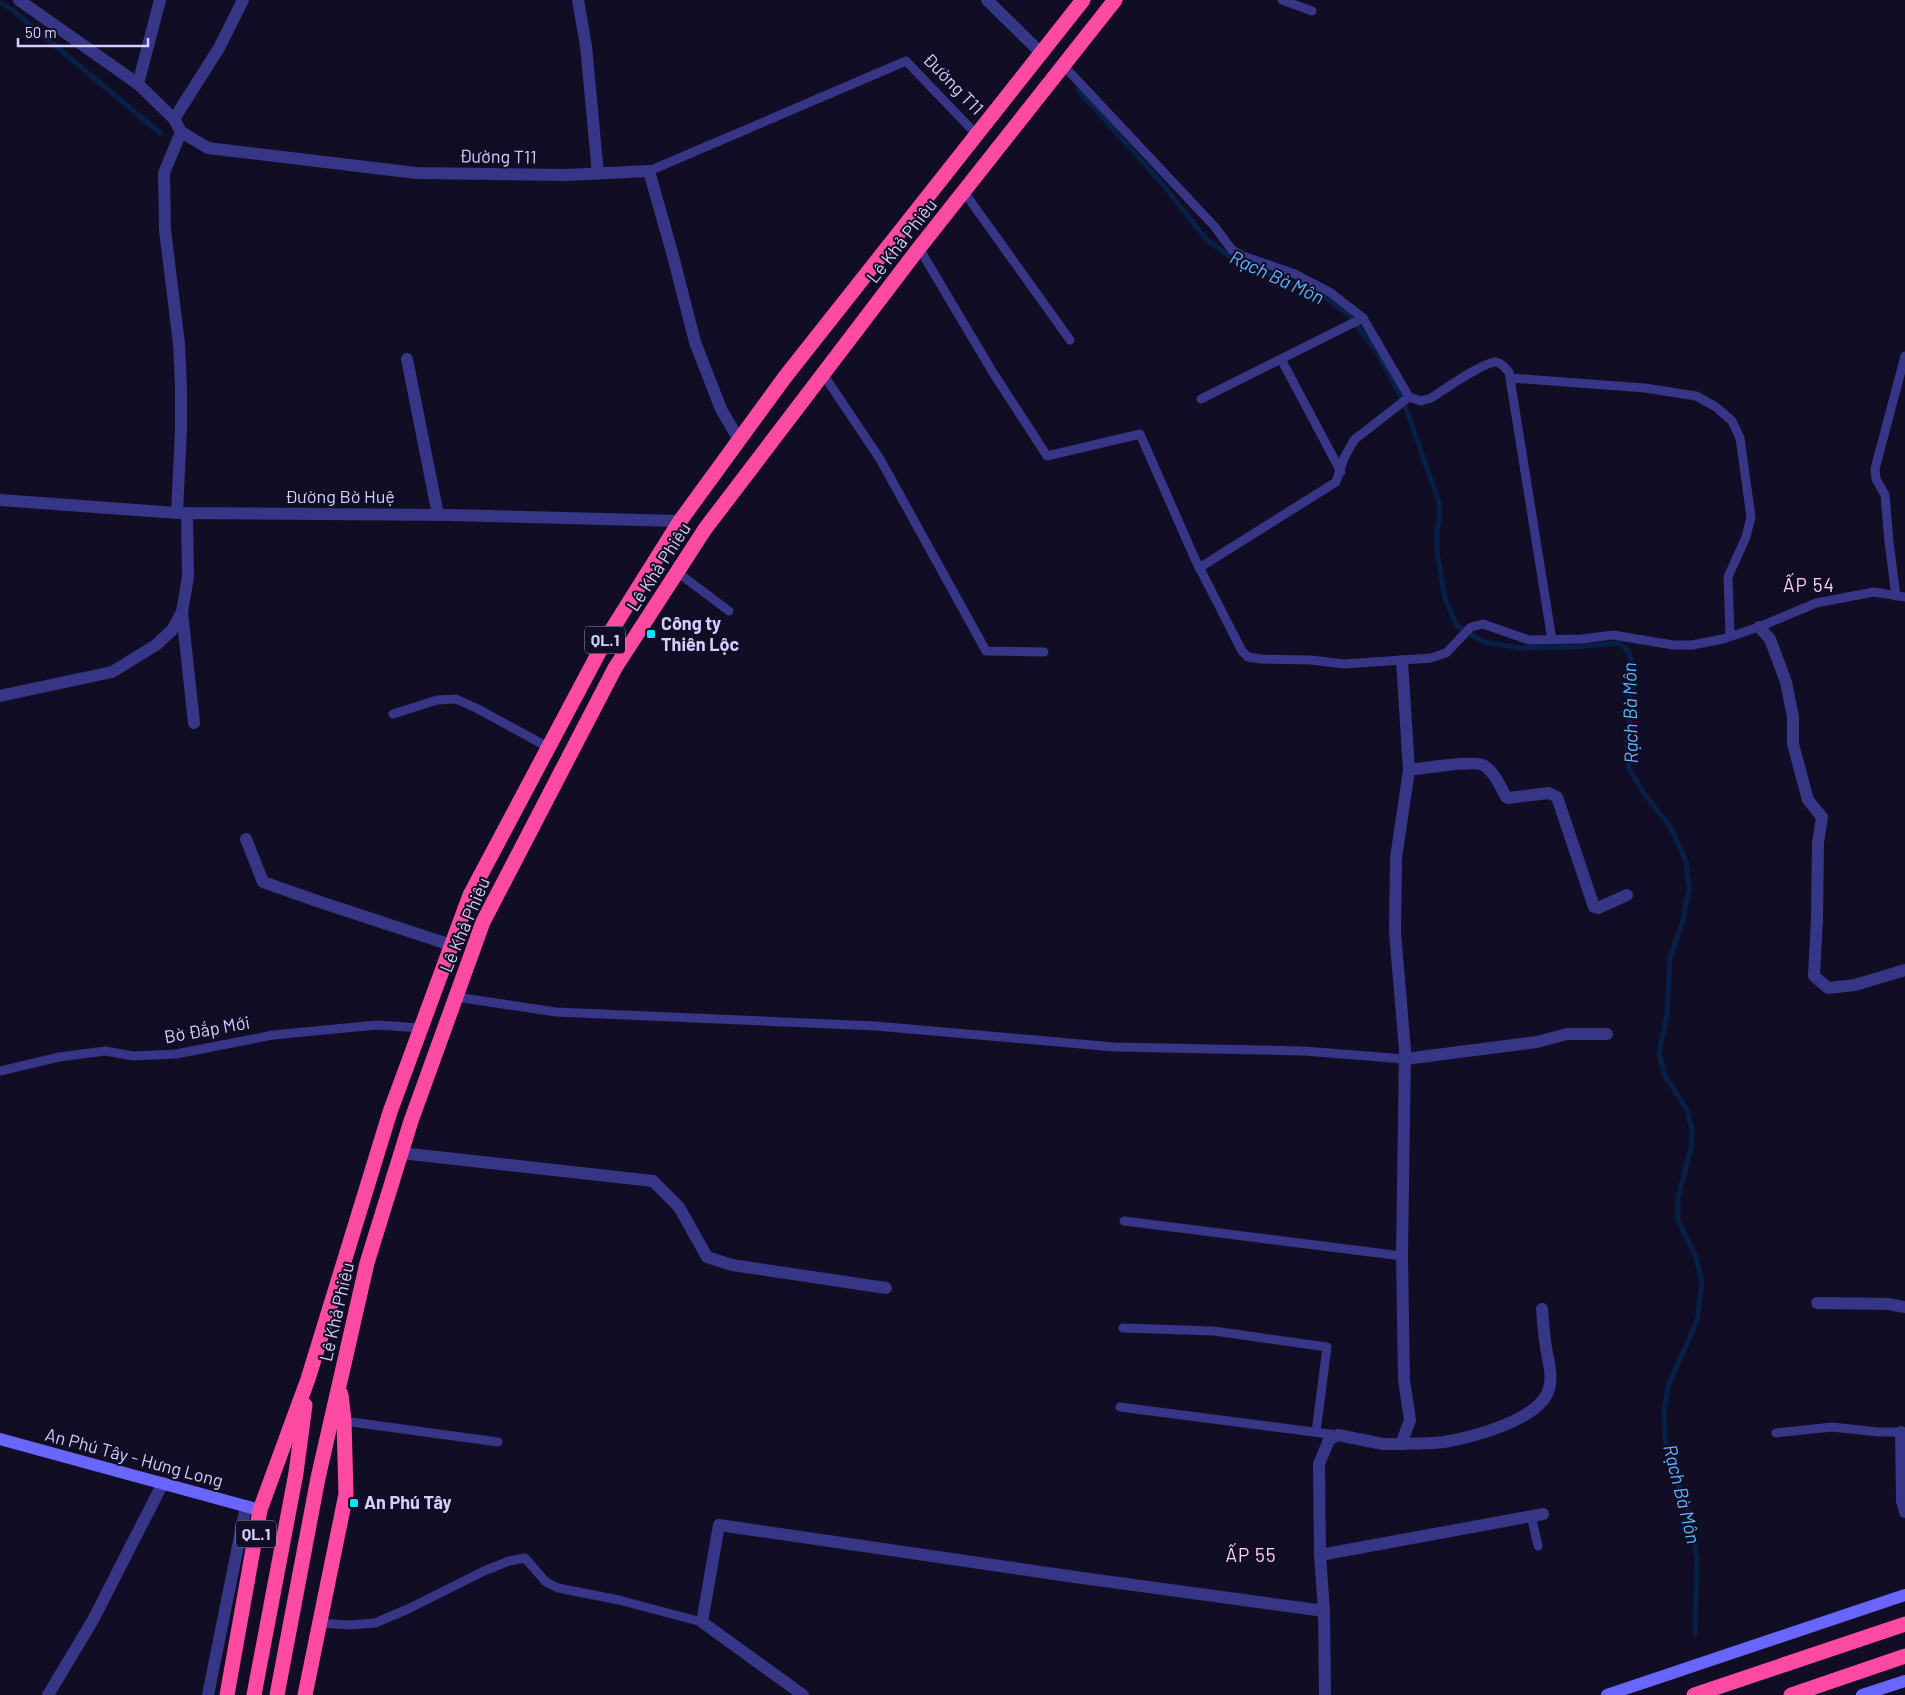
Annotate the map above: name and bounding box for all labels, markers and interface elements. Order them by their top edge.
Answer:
scale bar [18,15,148,47]
text: 50 m [25,23,57,41]
street label: Đường T11 [919,48,988,119]
street label: Đường T11 [459,144,537,168]
street label: Lê Khả Phiêu [861,194,941,287]
water label: Rạch Bà Môn [1226,245,1328,308]
street label: Đường Bờ Huệ [285,485,395,507]
street label: Lê Khả Phiêu [621,518,695,615]
district label: ẤP 54 [1783,573,1835,596]
place label: Công ty Thiên Lộc [661,612,739,655]
road number: QL.1 [585,626,625,654]
marker: Công ty Thiên Lộc [645,628,657,640]
water label: Rạch Bà Môn [1617,662,1642,764]
street label: Lê Khả Phiêu [434,874,494,975]
street label: Bờ Đắp Mới [162,1011,251,1047]
street label: Lê Khả Phiêu [314,1260,358,1364]
street label: An Phú Tây - Hưng Long [43,1423,226,1491]
water label: Rạch Bà Môn [1659,1442,1706,1546]
place label: An Phú Tây [364,1491,452,1513]
marker: An Phú Tây [348,1497,360,1509]
road number: QL.1 [236,1520,276,1548]
district label: ẤP 55 [1225,1543,1277,1566]

